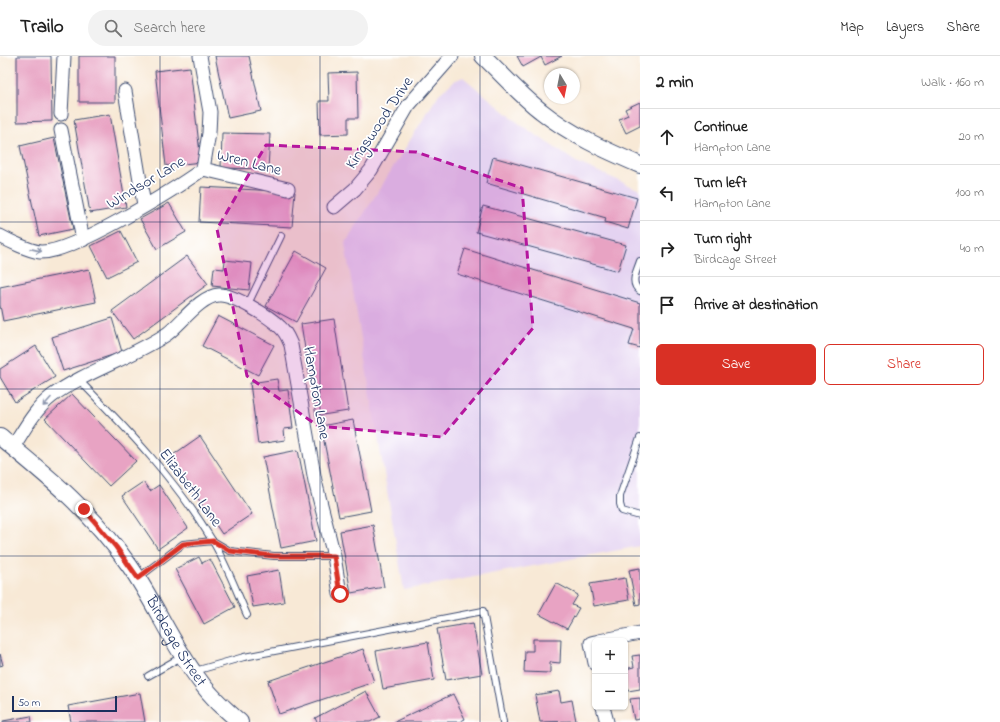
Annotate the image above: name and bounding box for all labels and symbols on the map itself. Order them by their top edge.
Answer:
north arrow [544,68,580,104]
street label: Kingswood Drive [340,71,420,174]
street label: Wren Lane [214,143,285,183]
street label: Windsor Lane [102,150,191,216]
one-way arrow [30,246,43,254]
street label: Hampton Lane [296,344,336,442]
one-way arrow [42,397,51,407]
street label: Elizabeth Lane [152,444,228,533]
route end [75,500,93,518]
route start [331,585,349,603]
street label: Birdcage Street [138,591,213,692]
scale bar [12,694,117,713]

